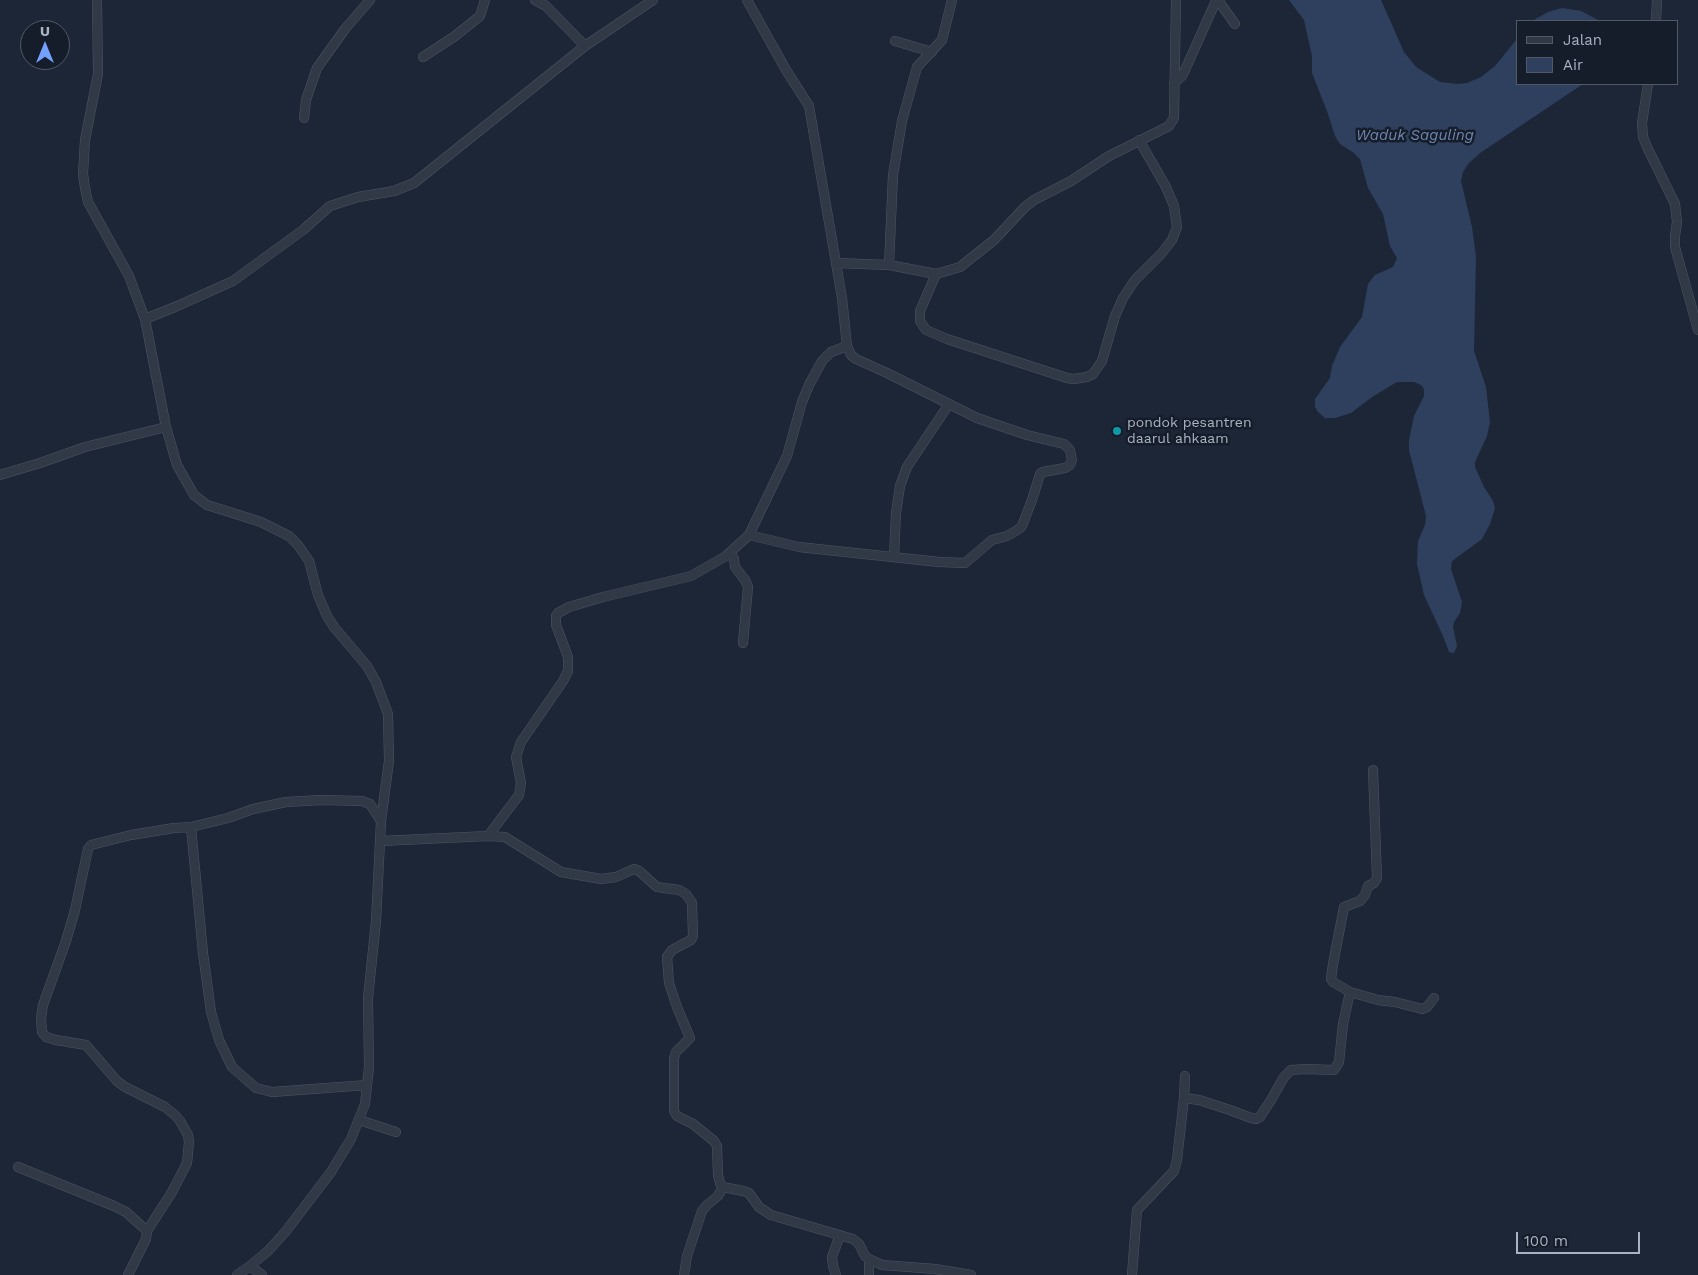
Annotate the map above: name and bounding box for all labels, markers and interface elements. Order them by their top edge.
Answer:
north arrow [20,20,70,70]
legend [1516,20,1678,85]
text: U [40,23,50,39]
text: Jalan [1563,31,1602,49]
text: Air [1563,56,1583,74]
water label: Waduk Saguling [1356,127,1474,145]
place label: pondok pesantren daarul ahkaam [1127,415,1252,448]
marker: pondok pesantren daarul ahkaam [1111,425,1123,437]
scale bar [1518,1222,1642,1254]
text: 100 m [1524,1232,1568,1250]

